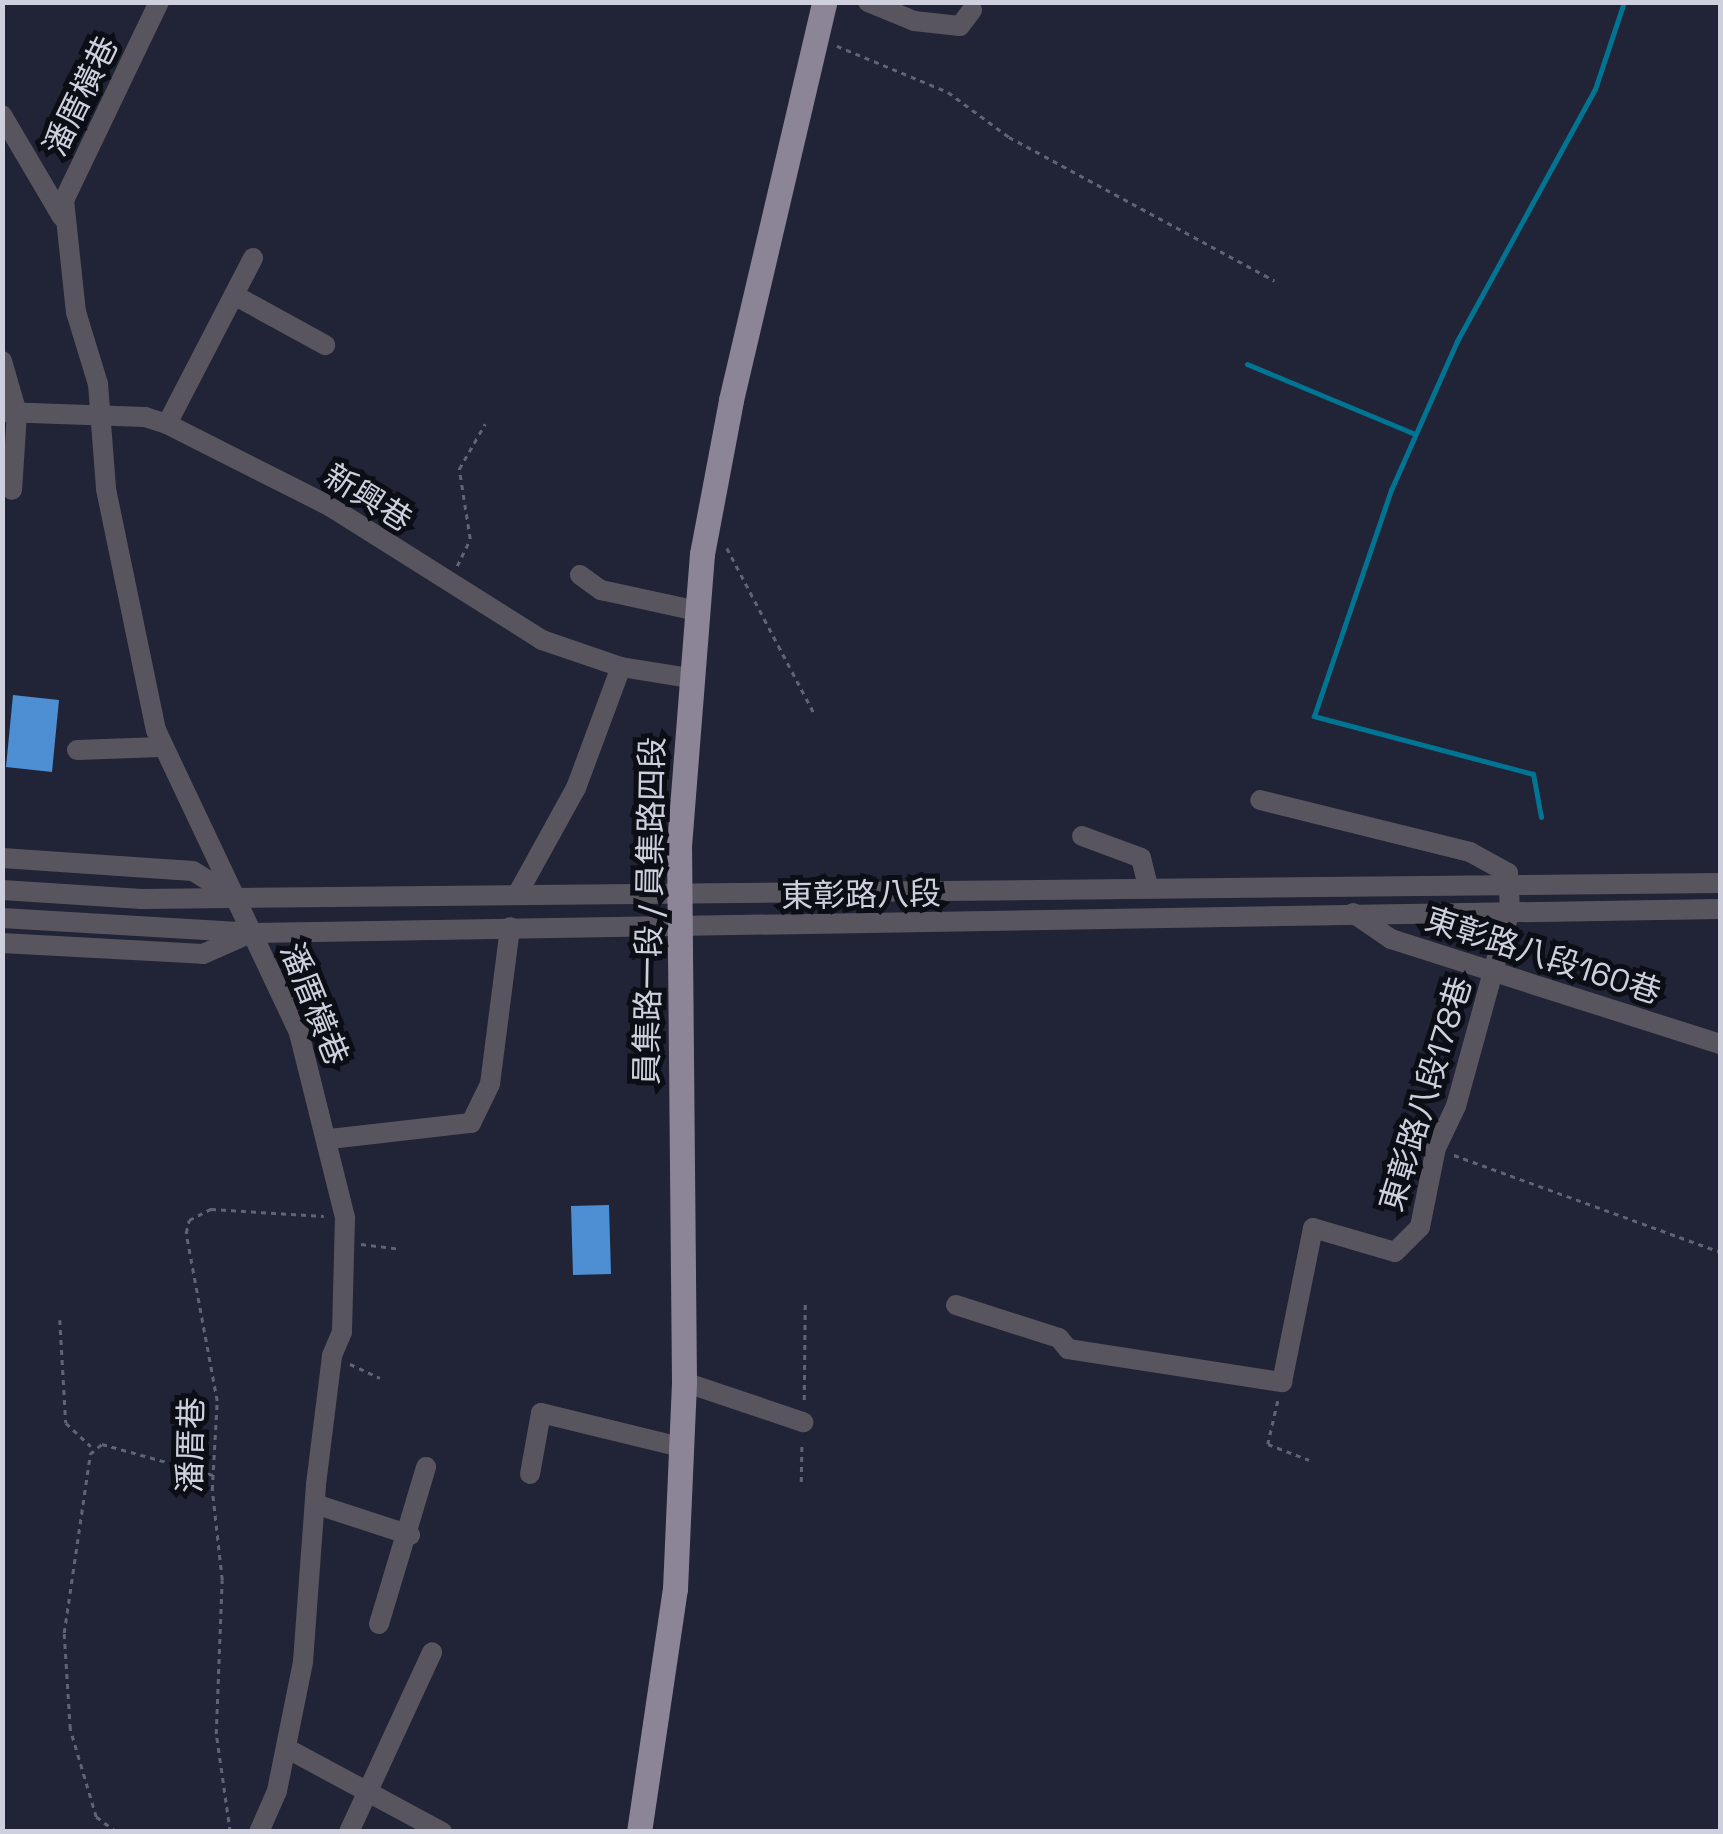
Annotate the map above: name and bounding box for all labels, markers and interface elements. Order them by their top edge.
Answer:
street label: 潘厝橫巷 [36,30,126,162]
street label: 新興巷 [317,456,419,540]
street label: 員集路一段 / 員集路四段 [628,737,672,1085]
street label: 東彰路八段 [781,874,941,916]
street label: 東彰路八段160巷 [1420,900,1666,1012]
street label: 潘厝橫巷 [272,937,356,1071]
street label: 東彰路八段178巷 [1372,972,1480,1216]
street label: 潘厝巷 [171,1397,211,1493]

